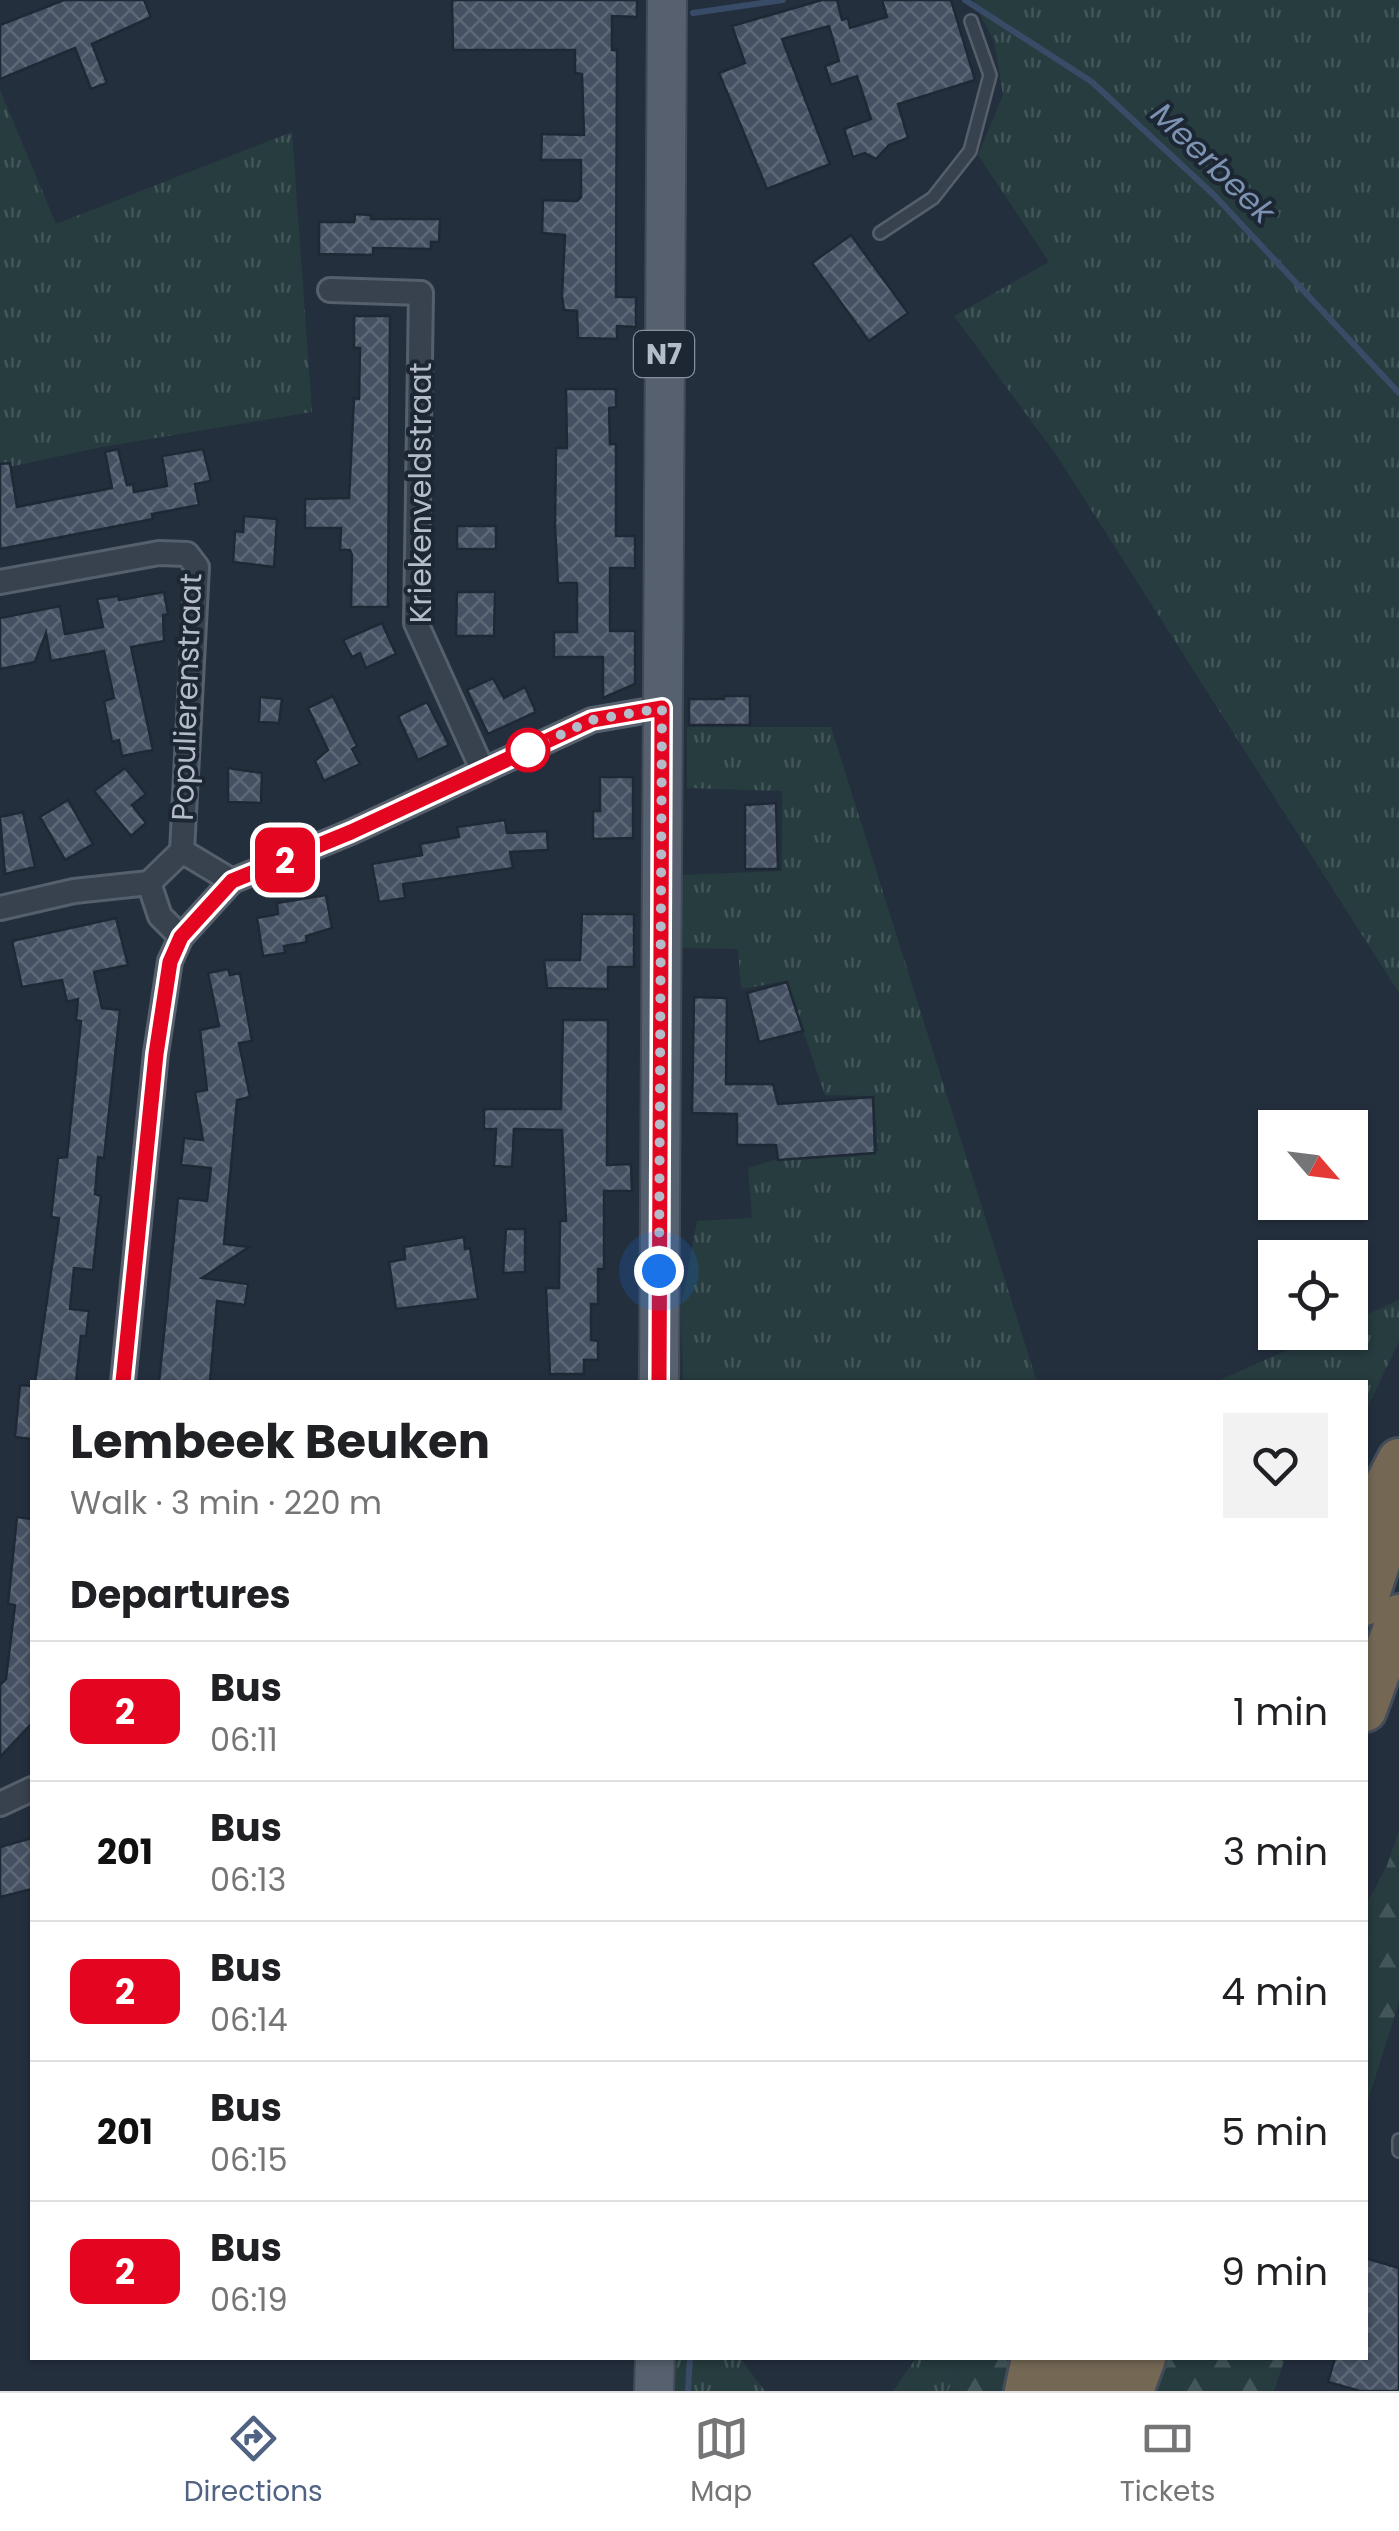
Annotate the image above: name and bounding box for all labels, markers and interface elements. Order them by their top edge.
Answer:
water label: Meerbeek [1141,92,1287,234]
road number: N7 [634,331,694,377]
street label: Kriekenveldstraat [399,363,442,623]
street label: Populierenstraat [161,572,212,821]
unlabelled marker [507,729,549,771]
line badge: 2 [252,828,318,892]
text: 2 [275,836,295,885]
north arrow [1258,1110,1368,1220]
map controls [1258,1110,1368,1350]
button: locate [1258,1240,1368,1350]
your location [634,1246,684,1296]
text: Lembeek Beuken [70,1408,490,1475]
button: heart [1223,1413,1328,1518]
text: Walk · 3 min · 220 m [70,1480,382,1525]
text: Departures [70,1568,291,1621]
text: Bus [210,1661,282,1714]
text: 1 min [1233,1685,1328,1738]
text: 2 [115,1687,135,1736]
text: 06:11 [210,1717,278,1762]
text: Bus [210,1801,282,1854]
text: 3 min [1223,1825,1328,1878]
text: 201 [97,1827,153,1876]
text: 06:13 [210,1857,286,1902]
text: Bus [210,1941,282,1994]
text: 4 min [1221,1965,1328,2018]
text: 2 [115,1967,135,2016]
text: 06:14 [210,1997,288,2042]
text: Bus [210,2081,282,2134]
text: 5 min [1221,2105,1328,2158]
text: 201 [97,2107,153,2156]
text: 06:15 [210,2137,288,2182]
text: Bus [210,2221,282,2274]
text: 9 min [1221,2245,1328,2298]
text: 2 [115,2247,135,2296]
text: 06:19 [210,2277,288,2322]
tab: Directions [184,2411,323,2513]
tab: Map [690,2411,752,2513]
tab: Tickets [1120,2411,1215,2513]

